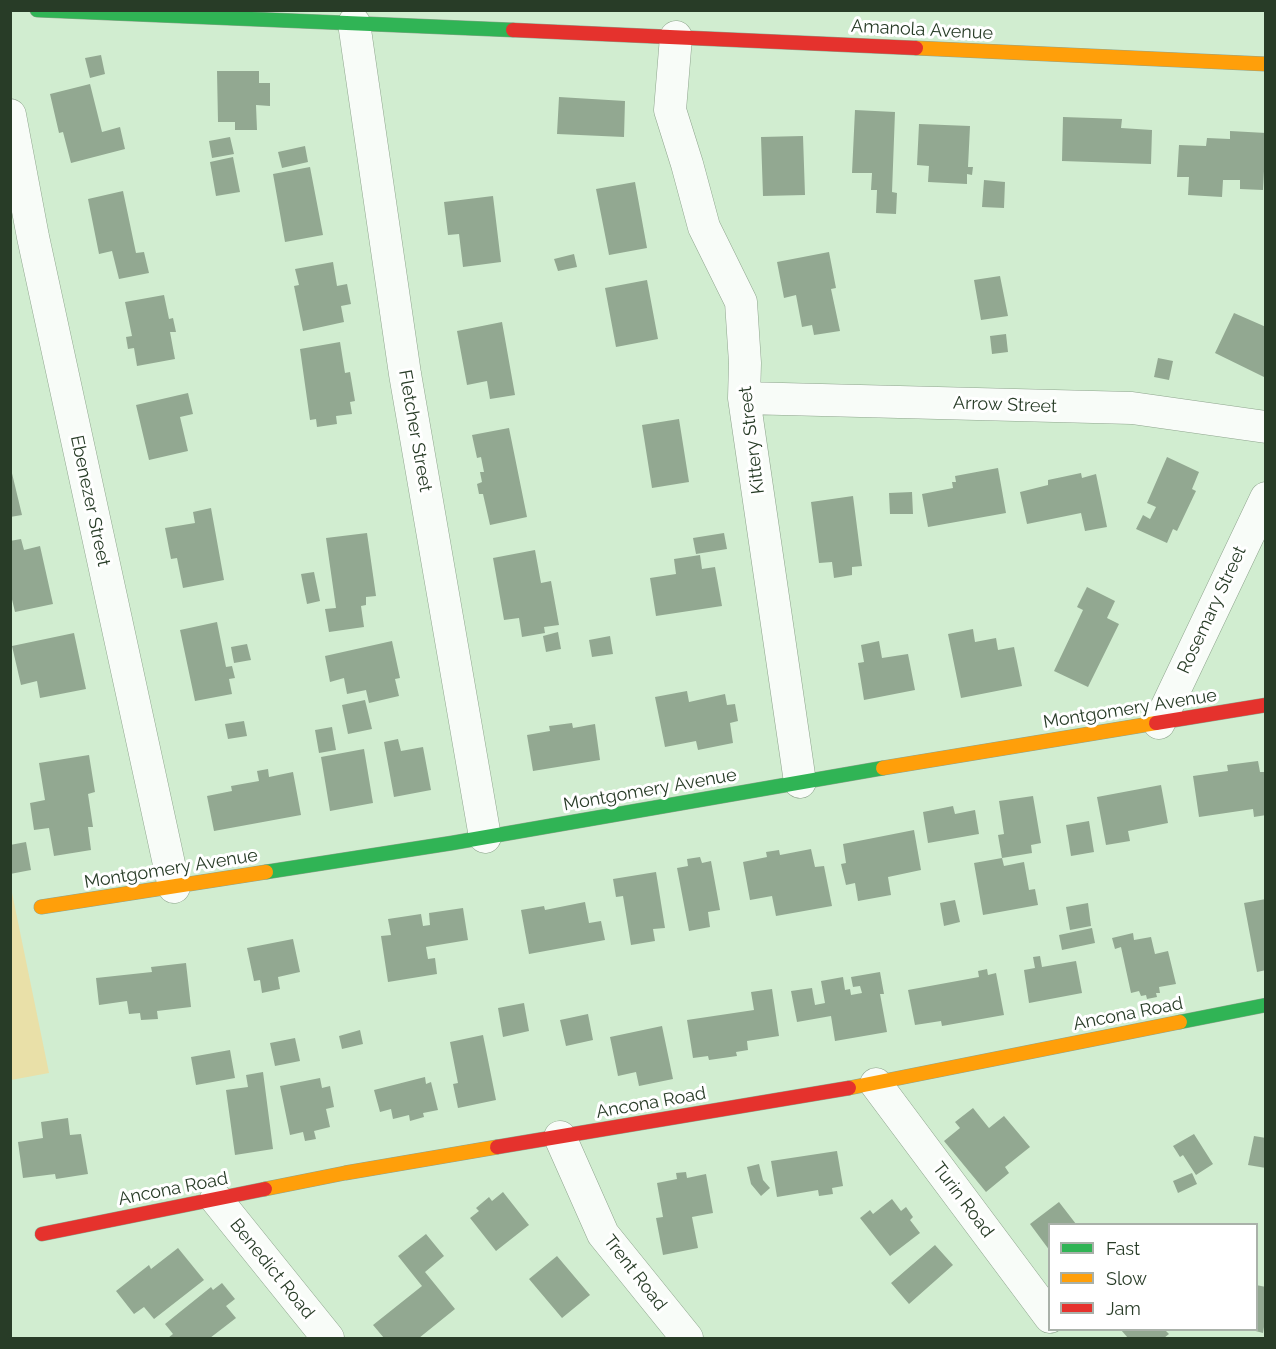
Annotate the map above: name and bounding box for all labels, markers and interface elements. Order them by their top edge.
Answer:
street label: Amanola Avenue [850,15,994,45]
street label: Fletcher Street [394,368,436,494]
street label: Kittery Street [735,385,769,495]
street label: Arrow Street [953,392,1057,418]
street label: Ebenezer Street [66,433,114,569]
street label: Rosemary Street [1173,543,1251,677]
street label: Montgomery Avenue [1042,685,1218,733]
street label: Montgomery Avenue [562,764,738,816]
street label: Montgomery Avenue [83,845,259,893]
street label: Ancona Road [1071,993,1185,1035]
street label: Ancona Road [594,1083,708,1123]
street label: Turin Road [928,1158,998,1242]
street label: Ancona Road [116,1168,230,1210]
street label: Benedict Road [225,1215,319,1323]
legend [1048,1223,1258,1331]
street label: Trent Road [599,1231,671,1315]
text: Fast [1106,1238,1140,1259]
text: Slow [1106,1268,1147,1289]
text: Jam [1106,1298,1141,1319]

